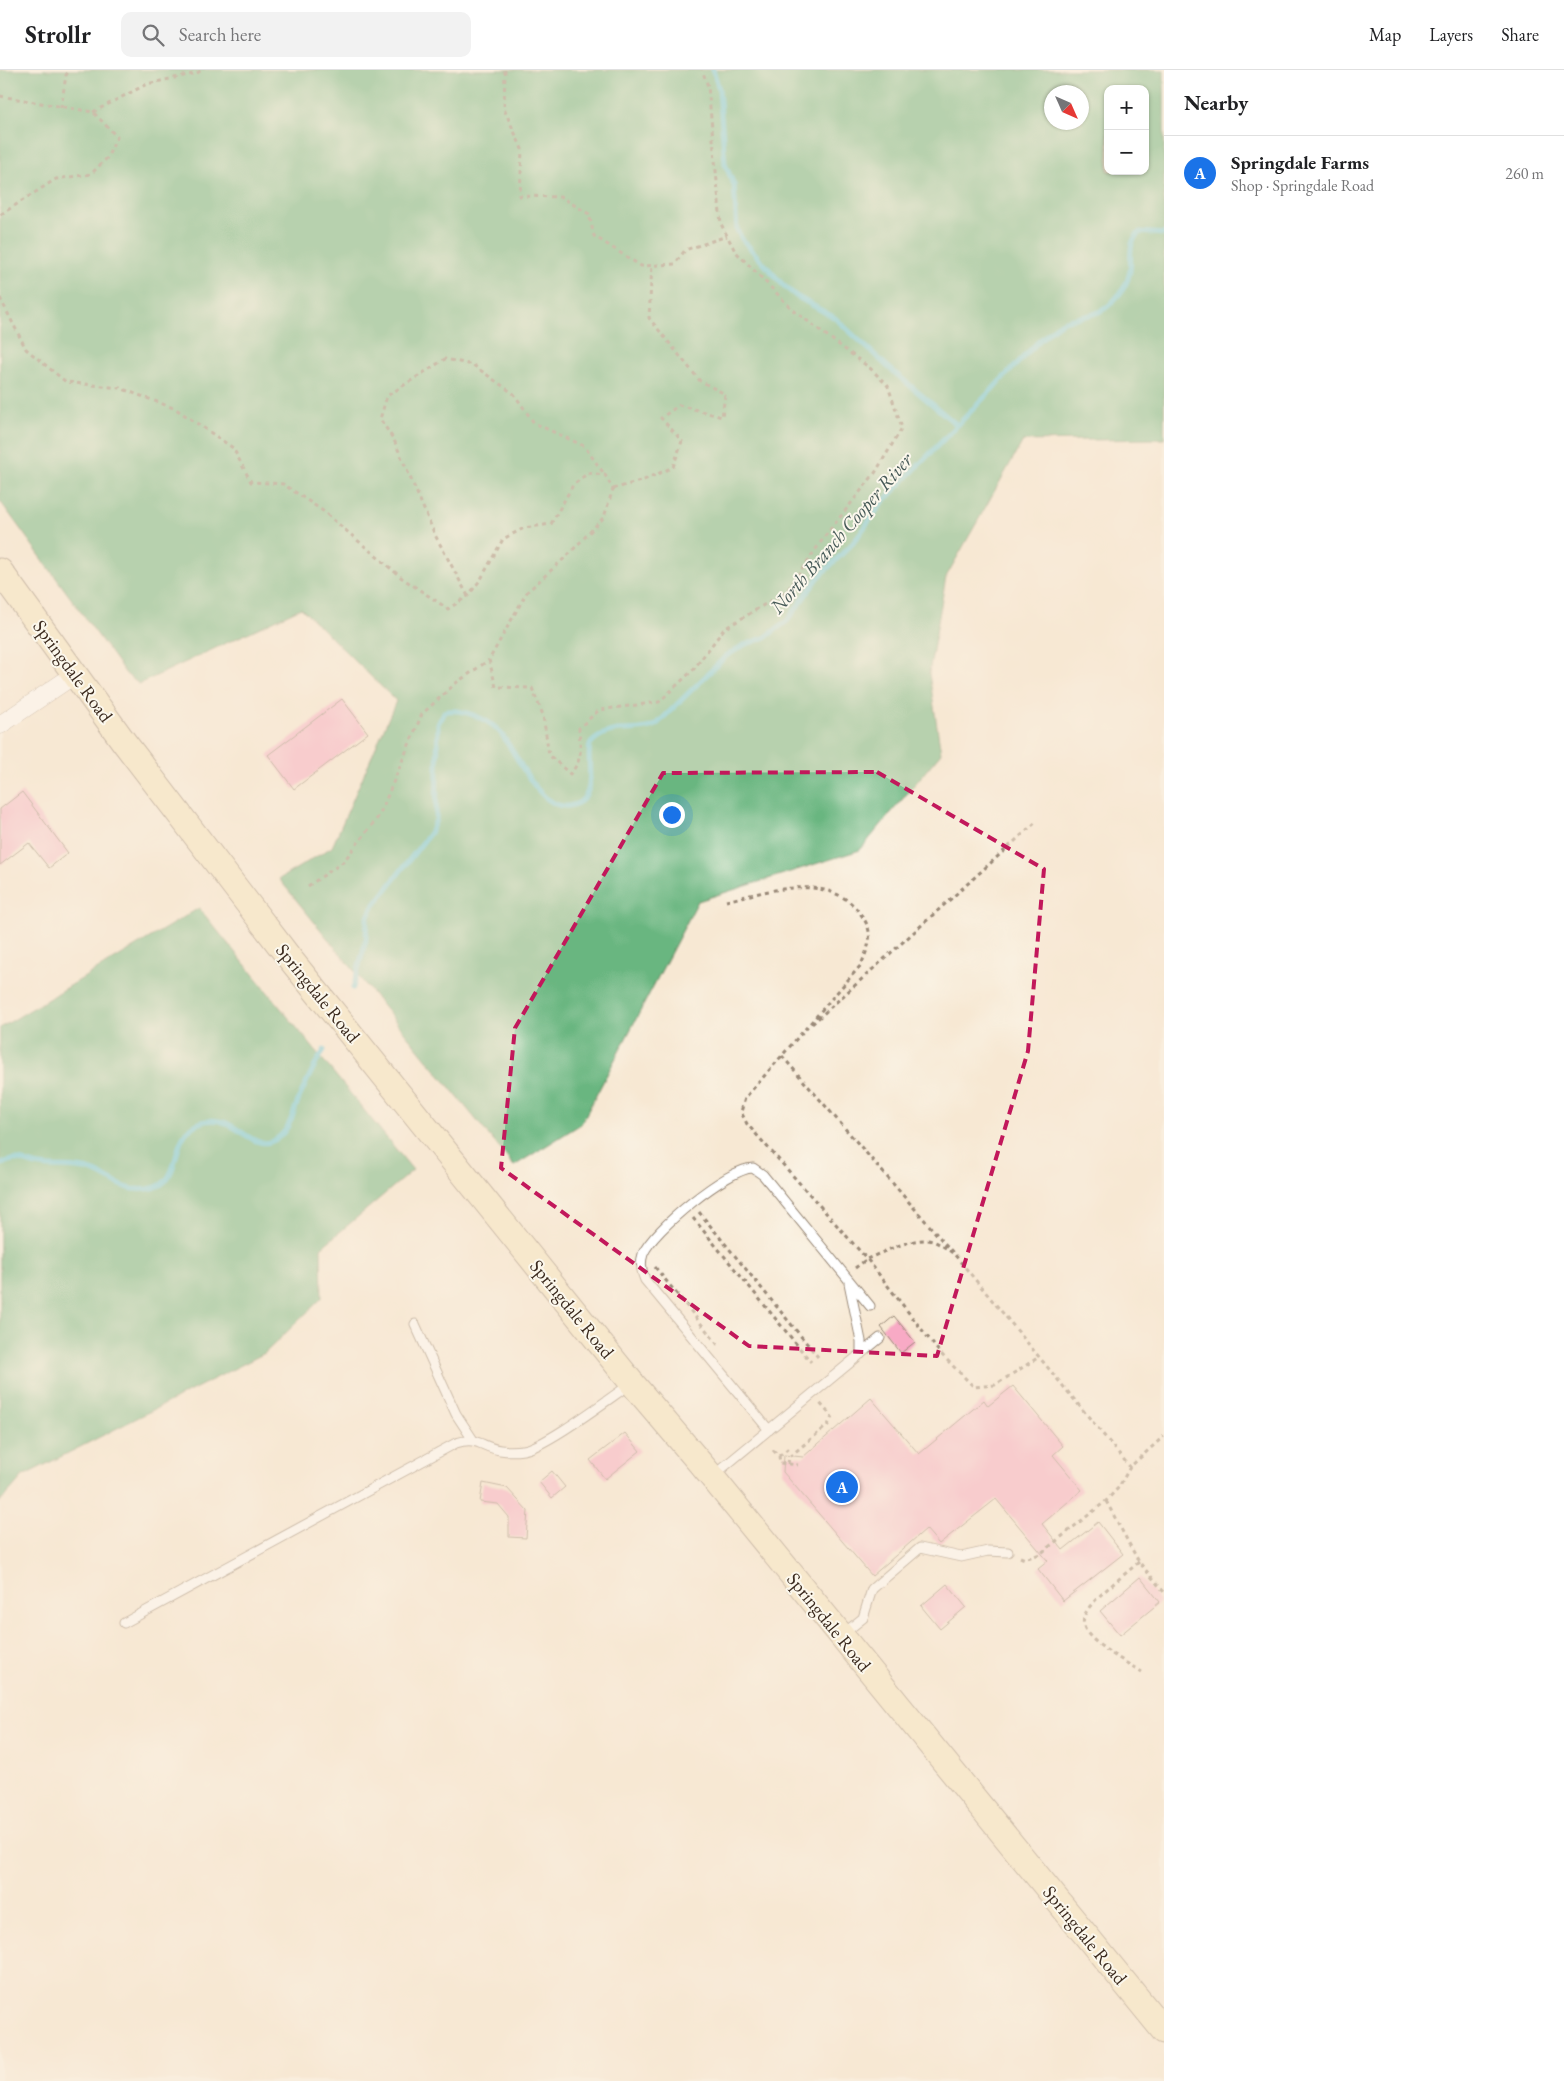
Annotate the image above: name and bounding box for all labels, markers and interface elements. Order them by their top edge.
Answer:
search box [121,12,471,57]
text: Strollr [25,19,91,50]
icon: search [139,21,167,49]
text: Search here [179,22,261,47]
text: Map [1369,23,1401,46]
text: Layers [1429,23,1473,46]
text: Share [1501,23,1539,46]
north arrow [1044,85,1089,130]
map controls [1104,85,1149,175]
button: + [1104,85,1149,130]
text: Nearby [1184,89,1248,116]
button: − [1104,130,1149,175]
text: Springdale Farms [1231,150,1369,175]
text: A [1194,163,1206,184]
text: 260 m [1505,163,1544,184]
text: Shop · Springdale Road [1231,175,1374,196]
water label: North Branch Cooper River [763,446,919,620]
street label: Springdale Road [27,615,119,727]
your location [659,802,685,828]
street label: Springdale Road [270,938,366,1048]
street label: Springdale Road [524,1254,620,1364]
pin: A [826,1468,858,1506]
street label: Springdale Road [781,1567,877,1677]
street label: Springdale Road [1037,1880,1133,1990]

